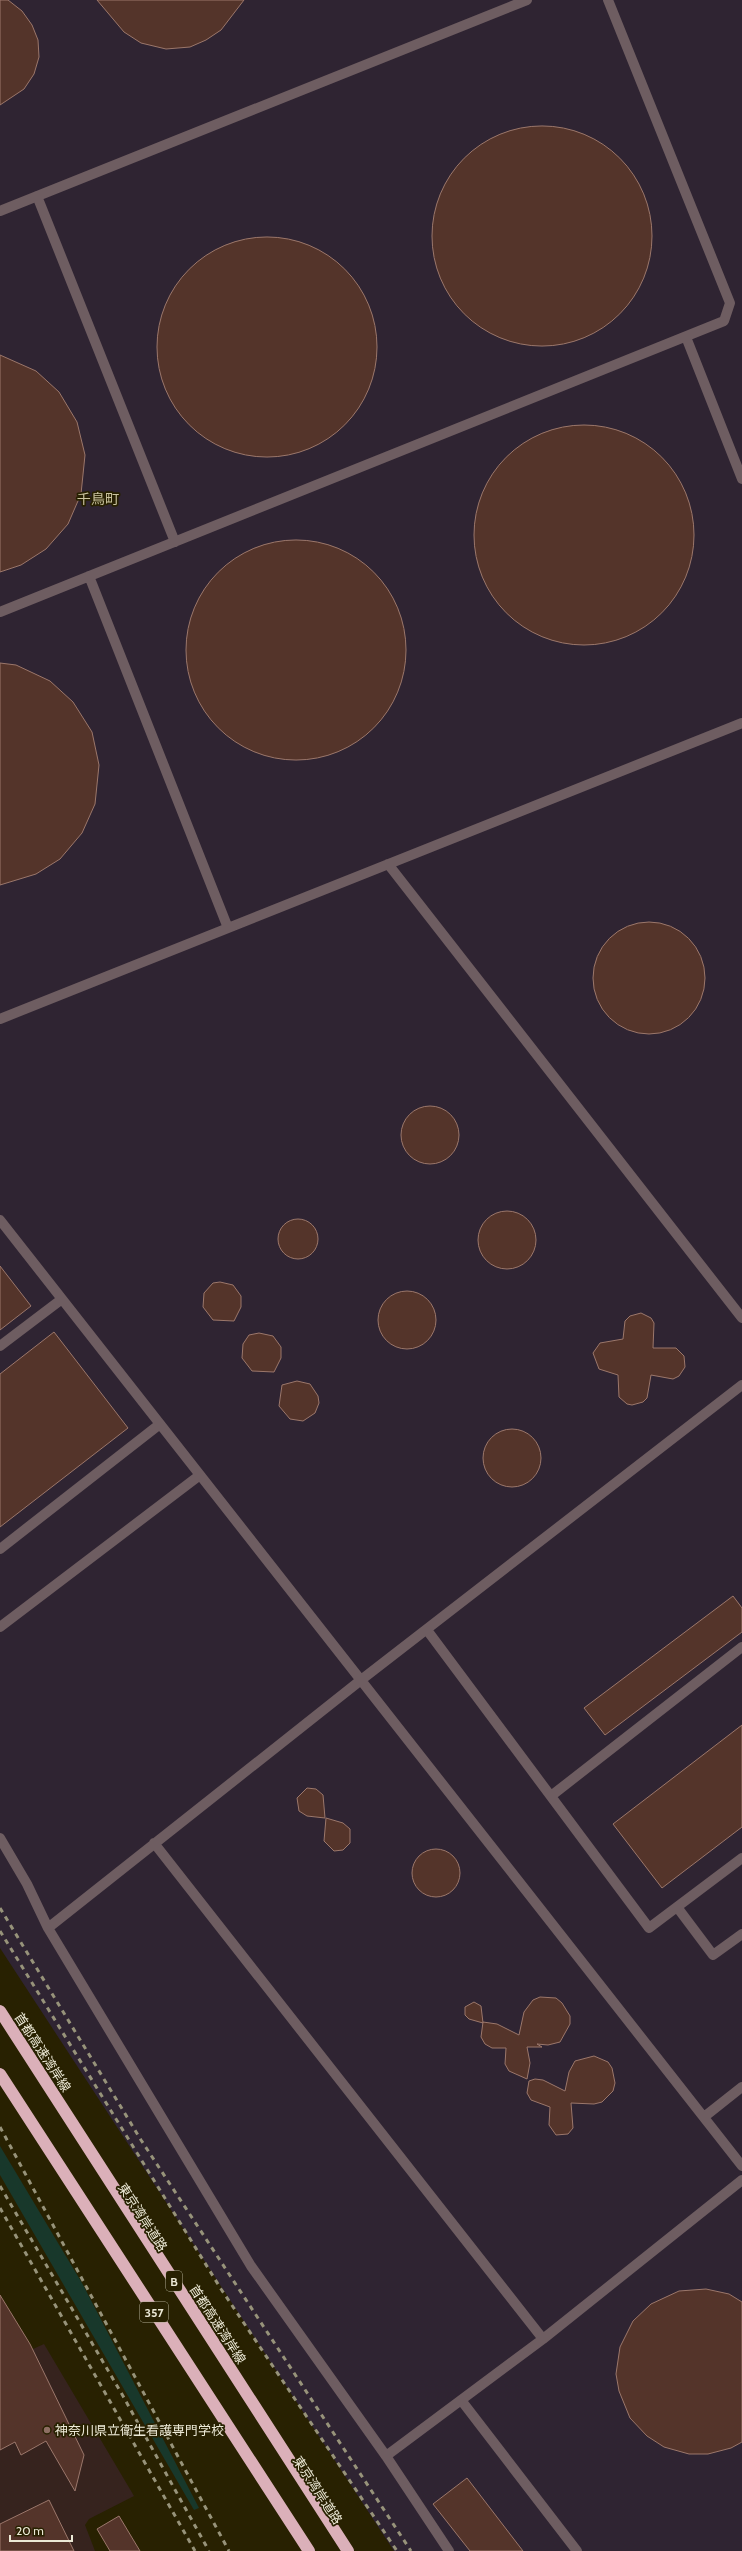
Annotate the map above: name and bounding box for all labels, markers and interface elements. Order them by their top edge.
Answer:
district label: 千鳥町 [77,490,119,508]
street label: 首都高速湾岸線 [12,2009,74,2095]
street label: 東京湾岸道路 [115,2180,171,2254]
road number: B [166,2271,182,2291]
street label: 首都高速湾岸線 [187,2281,249,2367]
road number: 357 [140,2302,168,2322]
place label: 神奈川県立衛生看護専門学校 [55,2422,224,2438]
marker: 神奈川県立衛生看護専門学校 [42,2425,52,2435]
street label: 東京湾岸道路 [290,2453,346,2527]
scale bar [10,2517,72,2543]
text: 20 m [16,2523,44,2538]

